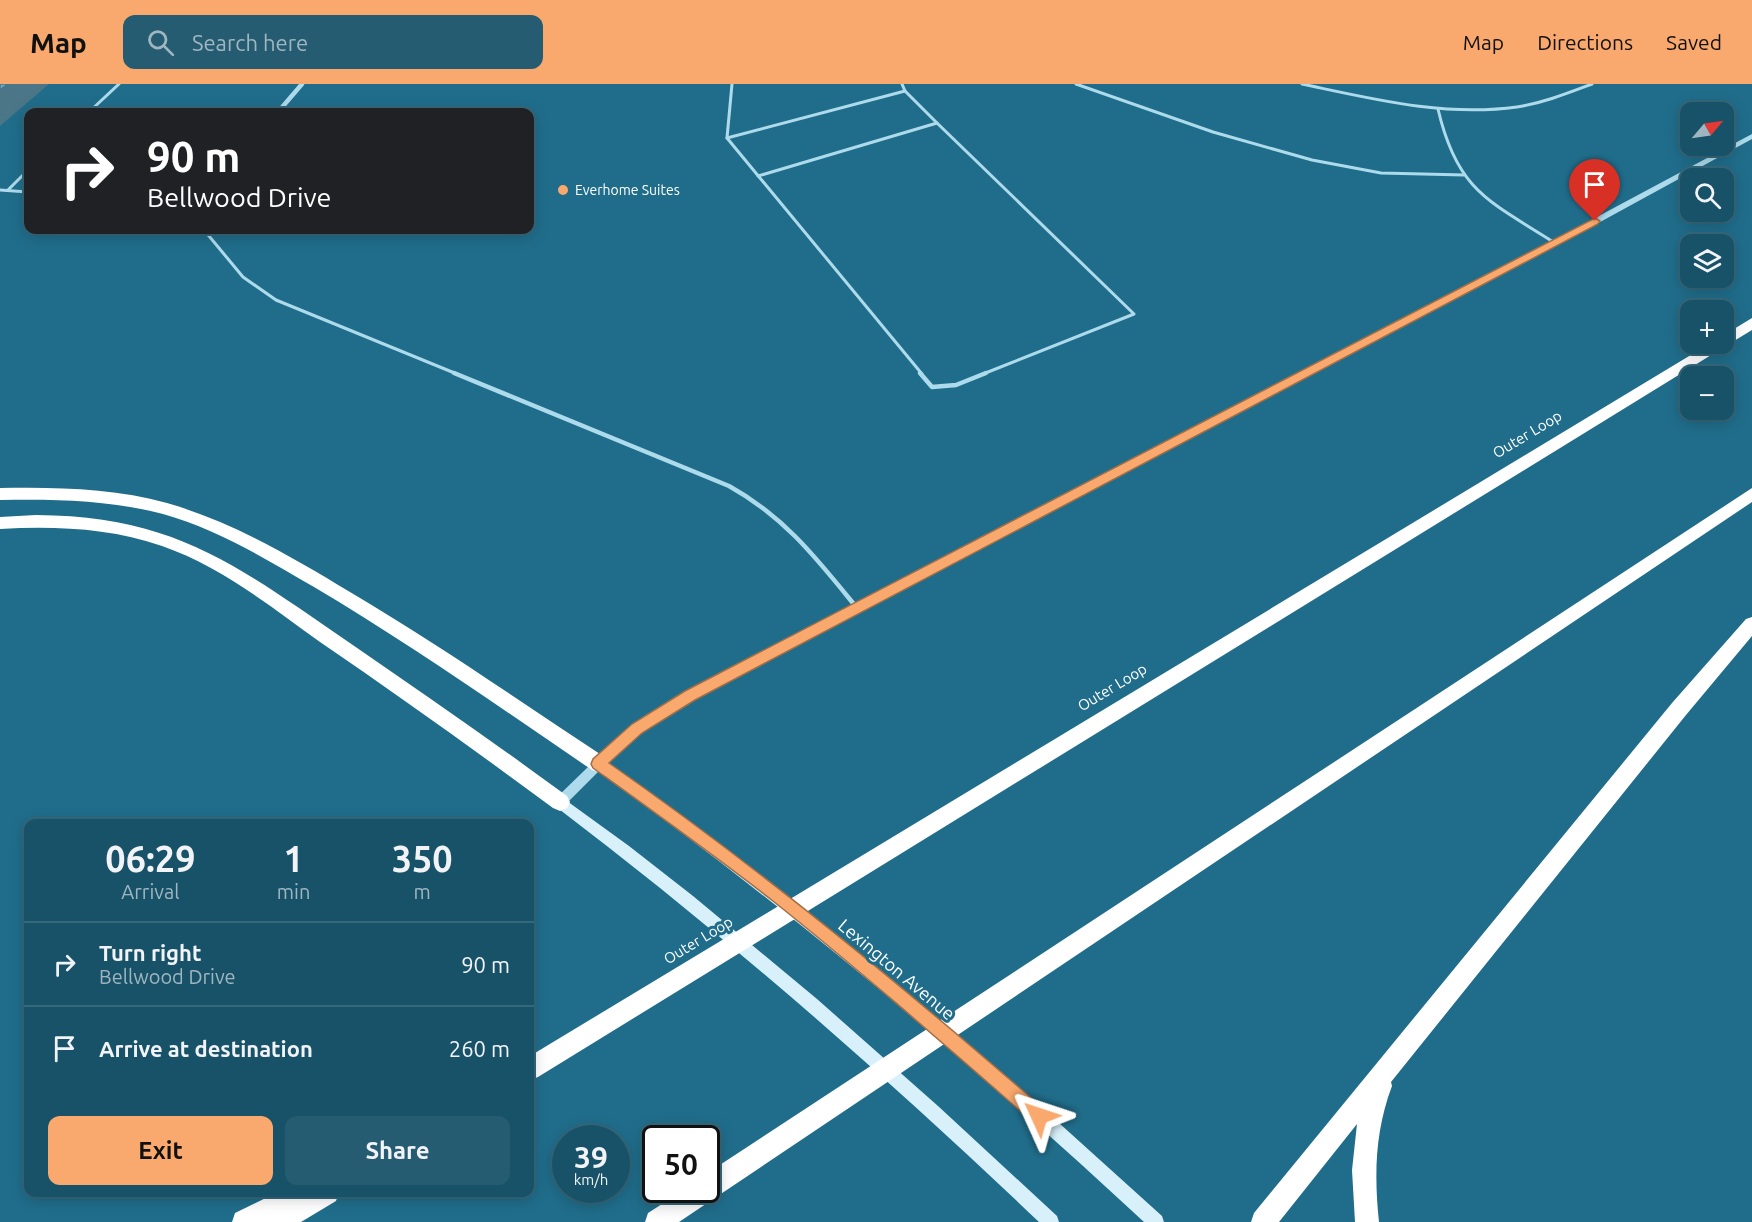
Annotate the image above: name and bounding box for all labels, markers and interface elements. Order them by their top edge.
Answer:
search box [123,15,543,69]
icon: search [144,26,177,59]
text: Map [30,27,87,58]
text: Search here [192,30,308,55]
text: Map [1463,30,1504,54]
text: Directions [1537,30,1633,54]
text: Saved [1666,30,1722,54]
north arrow [1680,102,1734,156]
map controls [1680,102,1734,420]
icon: right [48,132,126,210]
text: 90 m [147,133,241,180]
pin [1569,159,1620,221]
icon: arrive [1578,168,1611,201]
button: search [1680,168,1734,222]
text: Bellwood Drive [147,182,332,212]
place label: Everhome Suites [575,182,680,198]
marker: Everhome Suites [556,183,570,197]
button: layers [1680,234,1734,288]
button: + [1680,300,1734,354]
button: − [1680,366,1734,420]
street label: Outer Loop [1489,407,1565,461]
street label: Outer Loop [1074,660,1150,714]
text: 06:29 [105,838,195,879]
text: 1 [283,838,304,879]
text: 350 [392,838,453,879]
text: Arrival [121,880,180,903]
text: min [277,880,310,903]
text: m [414,880,431,903]
street label: Outer Loop [660,913,736,967]
street label: Lexington Avenue [835,914,959,1024]
text: Turn right [99,940,201,965]
icon: right [48,948,81,981]
text: 90 m [461,952,510,977]
text: Bellwood Drive [99,965,236,988]
icon: arrive [48,1032,81,1065]
text: Arrive at destination [99,1036,313,1061]
text: 260 m [449,1036,510,1061]
position arrow [1007,1084,1071,1148]
button: Exit [48,1116,273,1185]
button: Share [285,1116,510,1185]
speed limit sign: 50 [642,1125,720,1203]
text: 39 [574,1140,608,1174]
text: km/h [574,1171,608,1188]

